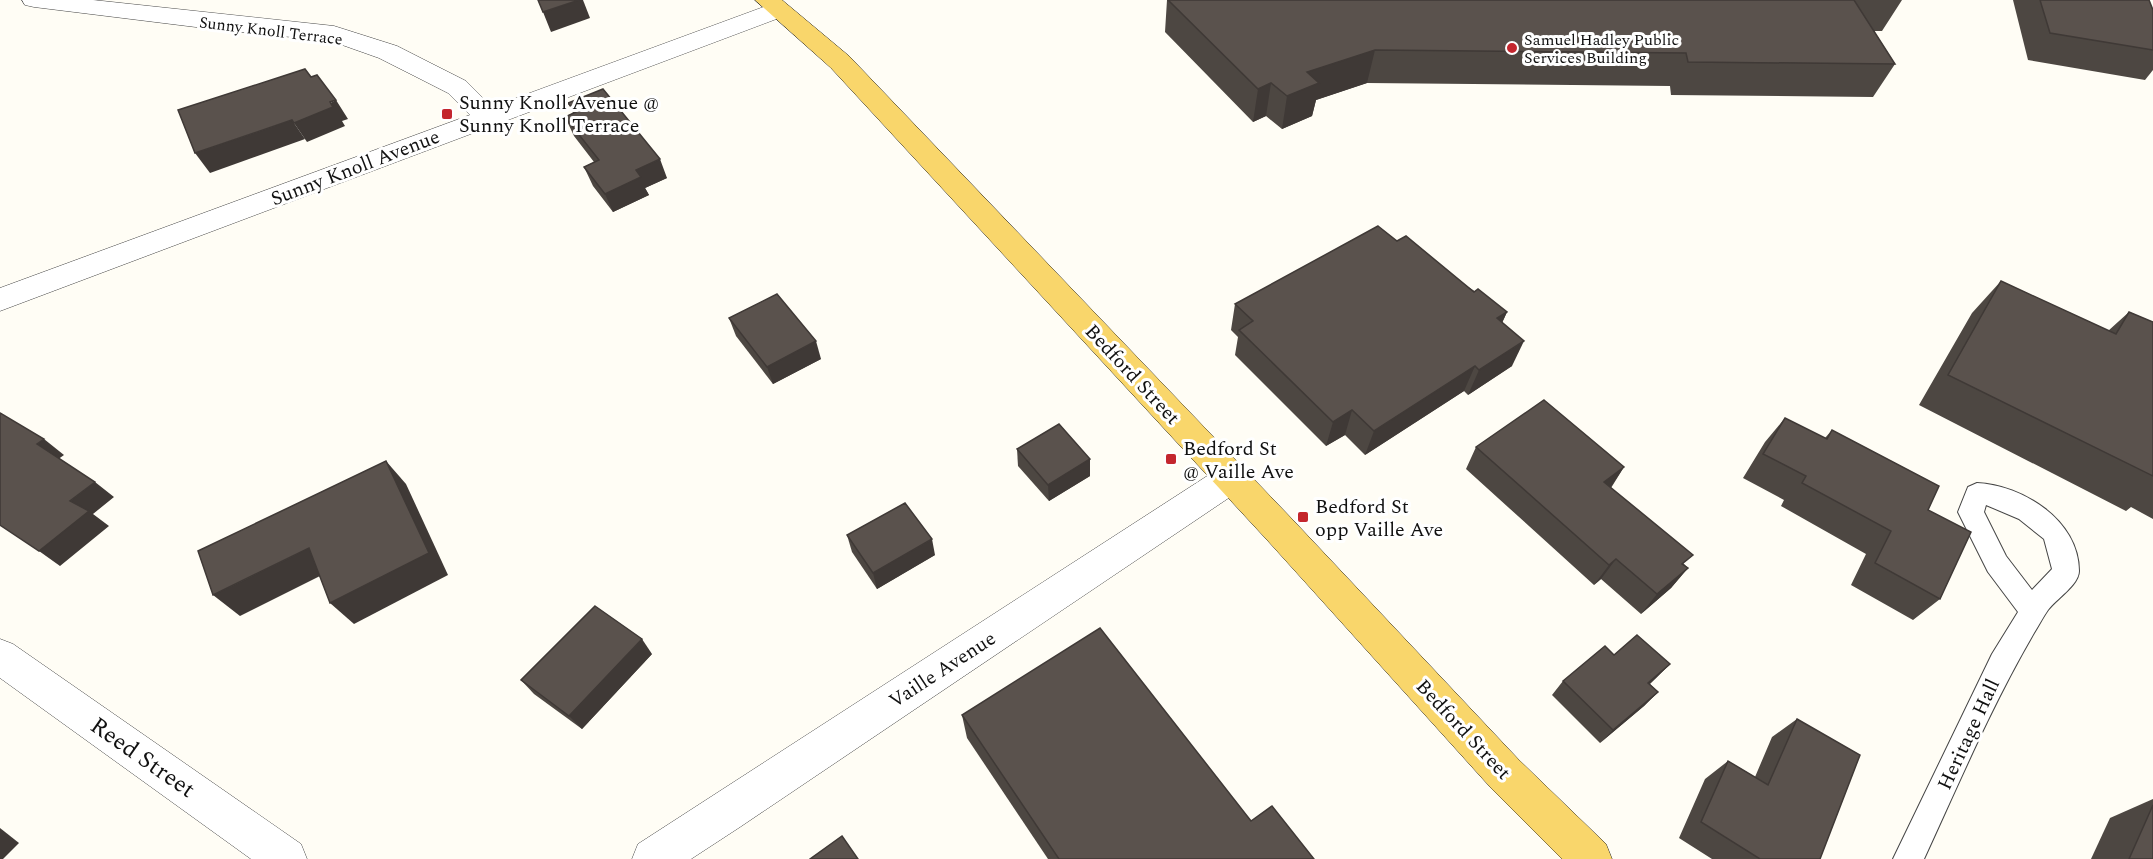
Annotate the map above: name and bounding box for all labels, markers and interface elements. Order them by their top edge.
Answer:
street label: Sunny Knoll Terrace [198,10,344,52]
place label: Samuel Hadley Public Services Building [1524,28,1679,70]
marker: Samuel Hadley Public Services Building [1505,41,1519,55]
place label: Sunny Knoll Avenue @ Sunny Knoll Terrace [459,88,659,141]
marker: Sunny Knoll Avenue @ Sunny Knoll Terrace [440,107,454,121]
street label: Sunny Knoll Avenue [266,122,444,214]
street label: Bedford Street [1077,317,1187,432]
place label: Bedford St @ Vaille Ave [1183,434,1294,487]
marker: Bedford St @ Vaille Ave [1164,452,1178,466]
place label: Bedford St opp Vaille Ave [1315,492,1443,545]
marker: Bedford St opp Vaille Ave [1296,510,1310,524]
street label: Vaille Avenue [883,624,1002,716]
street label: Bedford Street [1408,672,1518,787]
street label: Heritage Hall [1930,674,2008,795]
street label: Reed Street [82,708,203,807]

